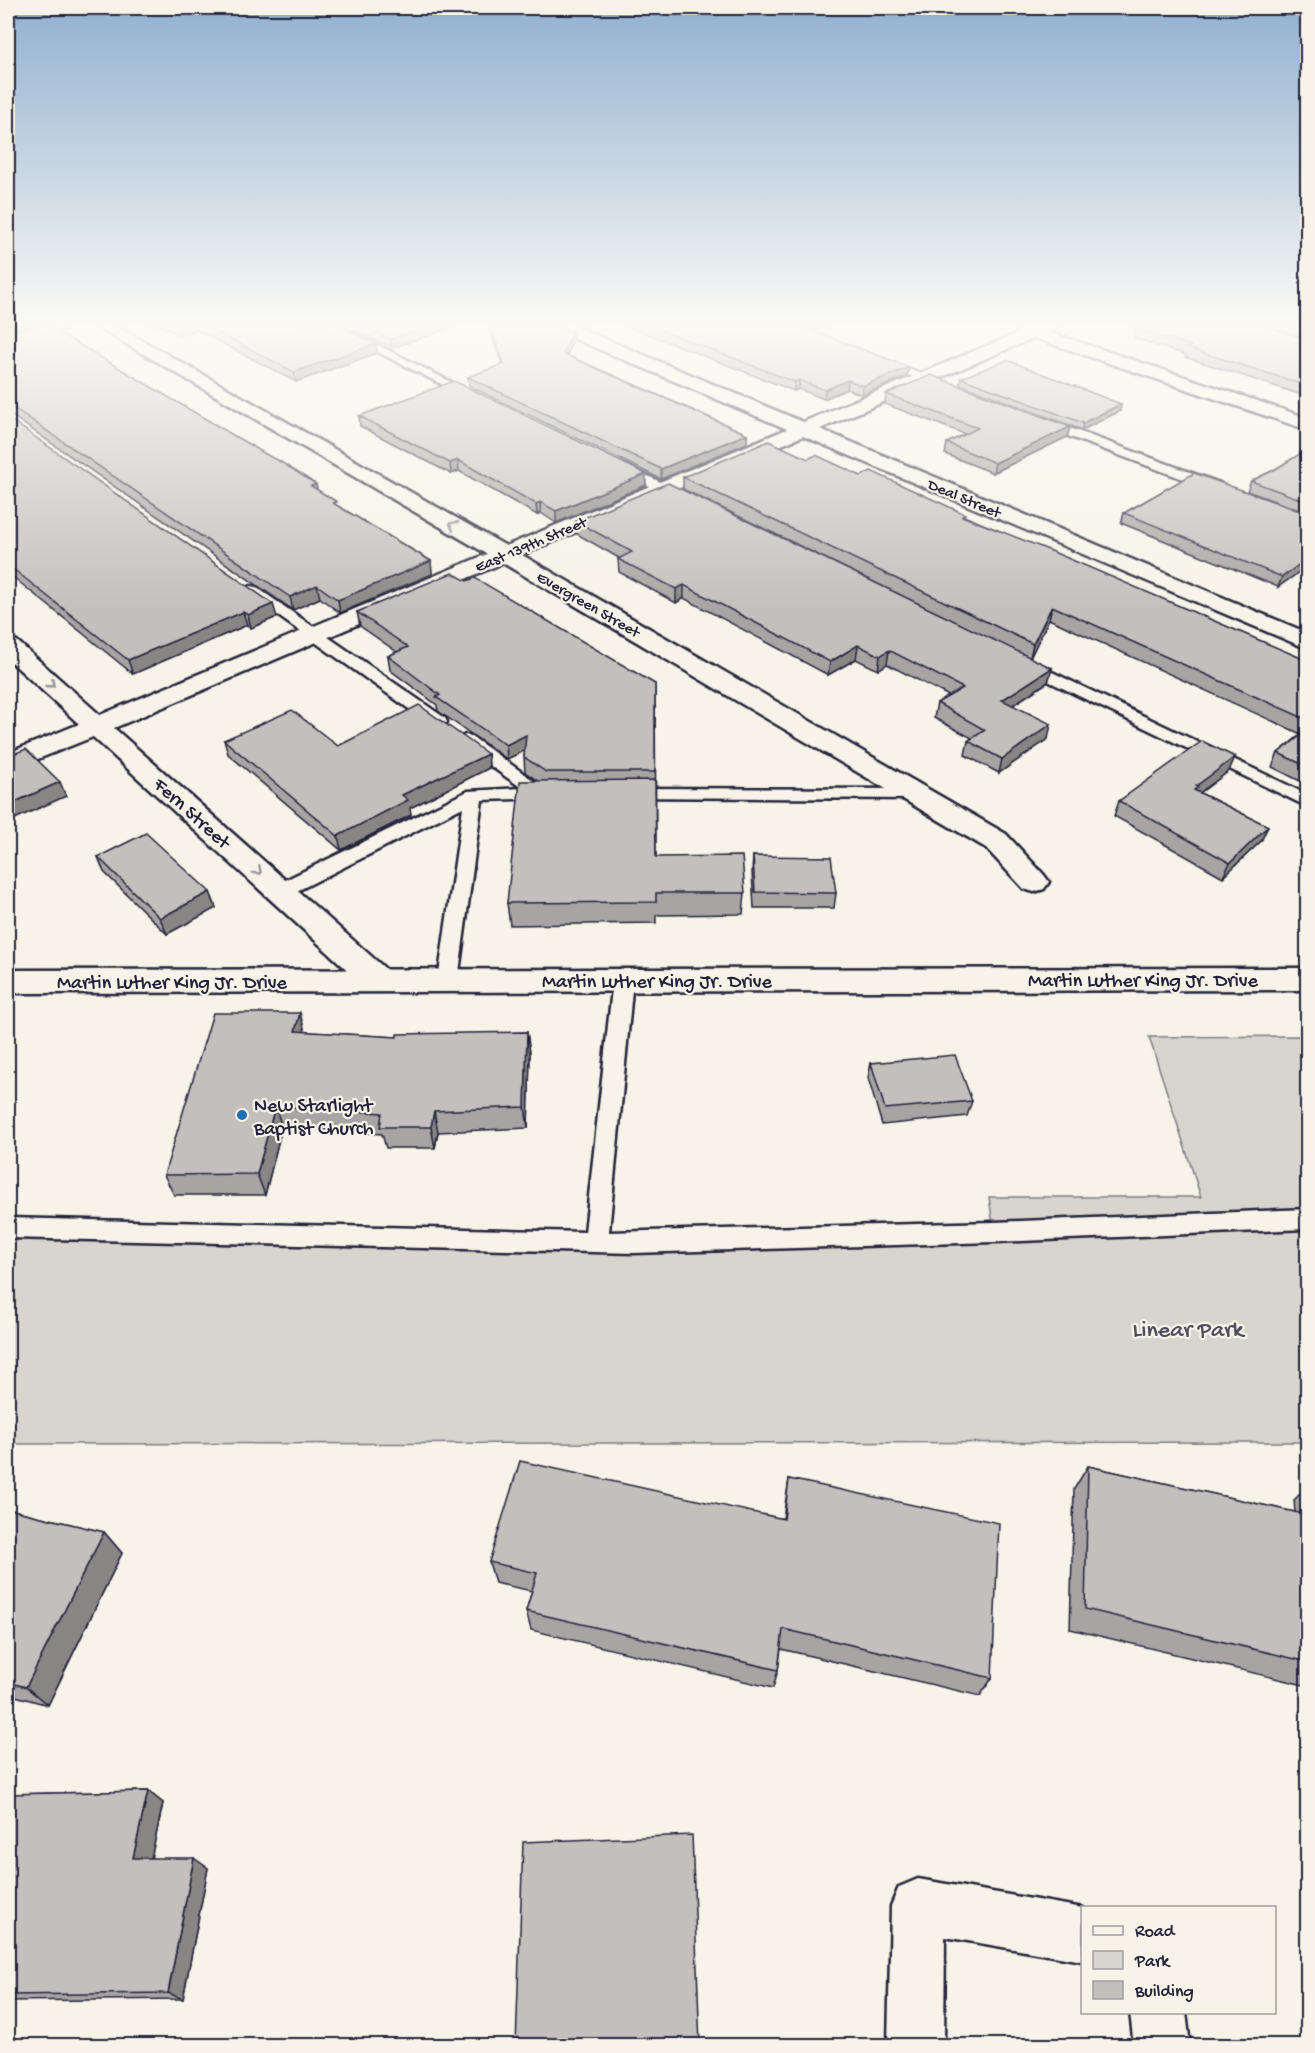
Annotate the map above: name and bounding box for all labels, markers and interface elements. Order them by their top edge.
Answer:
street label: Deal Street [923,476,1004,525]
street label: East 139th Street [473,514,591,578]
one-way arrow [449,521,459,533]
street label: Evergreen Street [532,569,644,644]
one-way arrow [44,677,55,688]
street label: Fern Street [147,774,235,856]
one-way arrow [251,864,262,875]
street label: Martin Luther King Jr. Drive [1028,971,1259,994]
street label: Martin Luther King Jr. Drive [542,972,773,995]
street label: Martin Luther King Jr. Drive [57,973,288,996]
place label: New Starlight Baptist Church [253,1096,374,1142]
marker: New Starlight Baptist Church [235,1108,249,1122]
park label: Linear Park [1132,1317,1246,1346]
legend [1081,1906,1276,2014]
text: Road [1135,1922,1176,1943]
text: Park [1134,1952,1171,1973]
text: Building [1134,1982,1194,2003]

